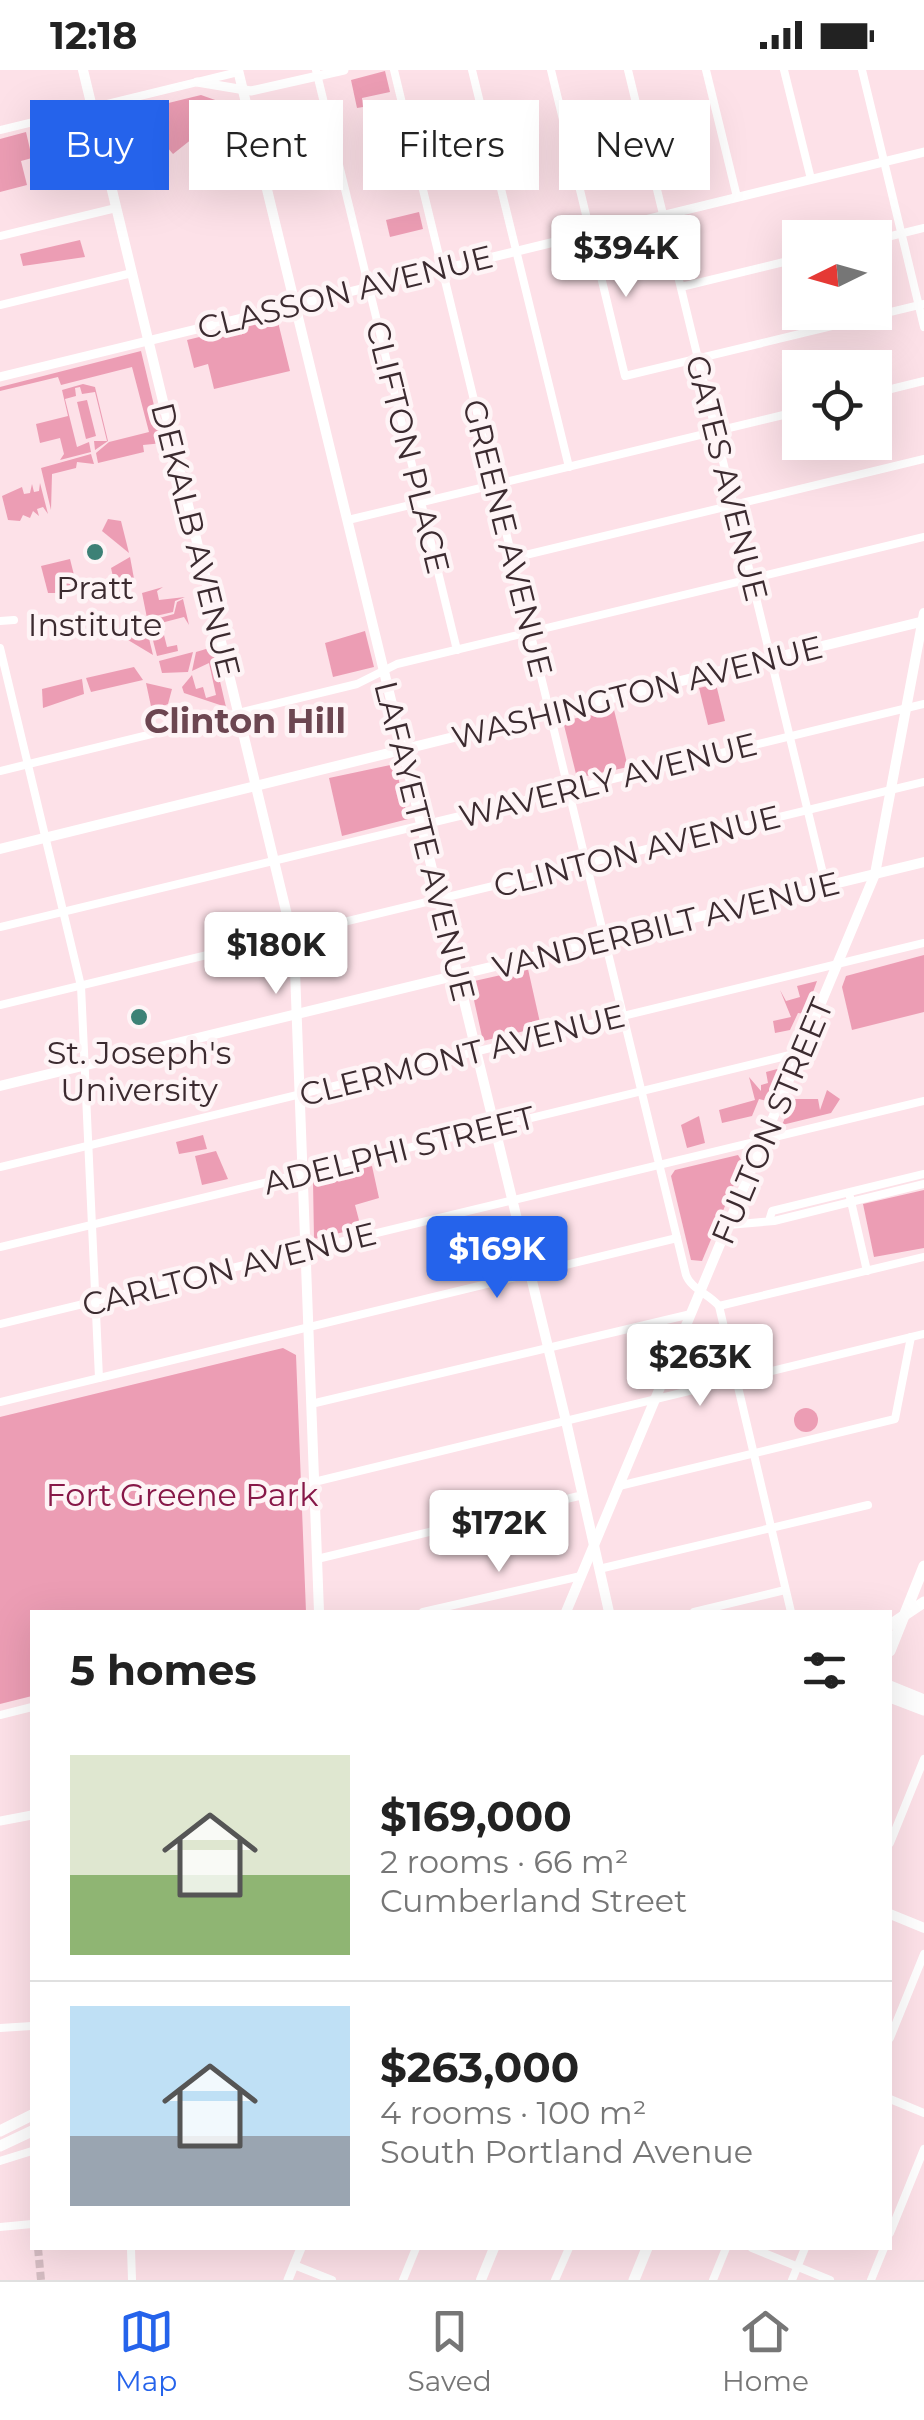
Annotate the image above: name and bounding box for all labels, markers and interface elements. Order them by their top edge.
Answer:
text: 12:18 [50,12,137,59]
chip: Buy [30,100,169,190]
chip: Rent [189,100,343,190]
chip: Filters [363,100,539,190]
chip: New [559,100,710,190]
pin: $394K [556,215,696,300]
north arrow [782,220,892,330]
map controls [782,220,892,460]
text: $394K [573,228,679,267]
street label: CLASSON AVENUE [193,236,497,348]
street label: CLIFTON PLACE [358,317,458,577]
button: locate [782,350,892,460]
street label: GATES AVENUE [678,351,776,605]
street label: GREENE AVENUE [455,395,561,681]
street label: DEKALB AVENUE [143,399,249,681]
marker: Pratt Institute [84,541,106,563]
place label: Pratt Institute [28,568,162,644]
street label: WASHINGTON AVENUE [448,627,826,757]
street label: LAFAYETTE AVENUE [366,677,484,1005]
district label: Clinton Hill [144,699,346,742]
street label: WAVERLY AVENUE [455,724,761,836]
street label: CLINTON AVENUE [489,796,785,906]
street label: VANDERBILT AVENUE [489,863,843,987]
pin: $180K [206,912,346,997]
text: $180K [226,925,326,964]
street label: FULTON STREET [703,992,842,1250]
street label: CLERMONT AVENUE [295,996,629,1114]
marker: St. Joseph's University [128,1006,150,1028]
place label: St. Joseph's University [47,1033,231,1109]
street label: ADELPHI STREET [259,1097,539,1203]
street label: CARLTON AVENUE [78,1214,380,1324]
pin: $169K [427,1216,567,1301]
text: $169K [448,1229,546,1268]
pin: $263K [630,1324,770,1409]
text: $263K [649,1337,751,1376]
park label: Fort Greene Park [46,1475,318,1514]
pin: $172K [429,1490,569,1575]
text: $172K [451,1503,547,1542]
icon: filters [797,1643,852,1698]
text: 5 homes [70,1644,257,1696]
text: $169,000 [380,1790,572,1842]
icon: home [150,1795,270,1915]
text: 2 rooms · 66 m² [380,1842,629,1881]
text: Cumberland Street [380,1881,687,1920]
text: $263,000 [380,2041,579,2093]
icon: home [150,2046,270,2166]
text: 4 rooms · 100 m² [380,2093,647,2132]
text: South Portland Avenue [380,2132,753,2171]
tab: Map [115,2304,177,2398]
tab: Saved [408,2304,492,2398]
tab: Home [722,2304,809,2398]

